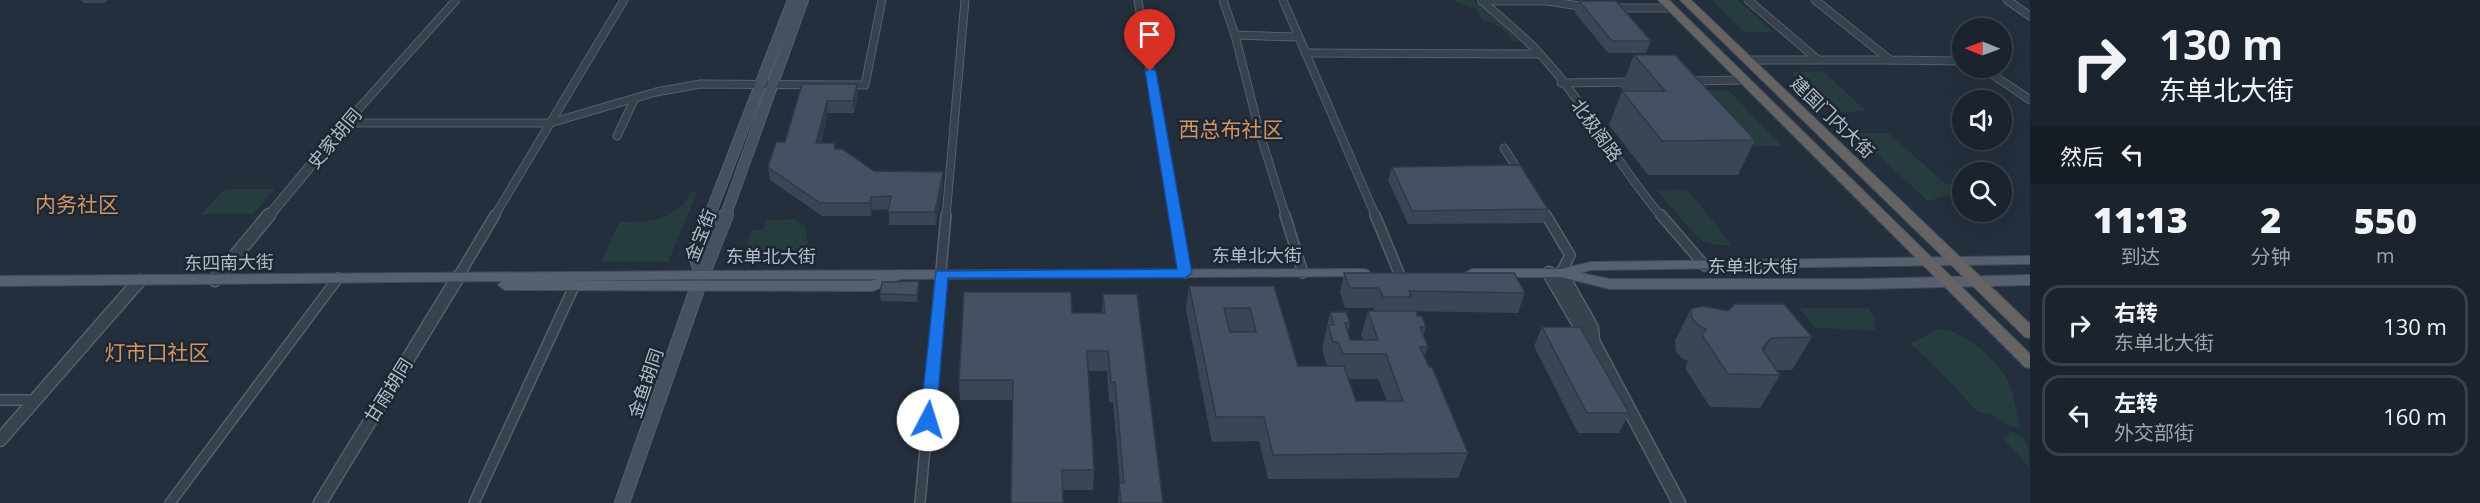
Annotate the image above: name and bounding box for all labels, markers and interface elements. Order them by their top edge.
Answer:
pin [1124,9,1175,71]
text: 130 m [2159,15,2283,72]
icon: arrive [1133,18,1166,51]
north arrow [1952,18,2012,78]
map controls [1952,18,2012,222]
icon: right [2060,24,2138,102]
street label: 建国门内大街 [1786,71,1880,163]
text: 东单北大街 [2159,71,2294,108]
button: sound [1952,90,2012,150]
street label: 北极阁路 [1566,94,1628,166]
street label: 史家胡同 [302,103,366,173]
district label: 西总布社区 [1179,115,1284,143]
icon: left [2116,138,2149,171]
text: 然后 [2060,141,2104,171]
button: search [1952,162,2012,222]
district label: 内务社区 [35,190,119,218]
text: 11:13 [2093,195,2188,244]
text: 2 [2260,195,2281,244]
text: 550 [2354,196,2417,245]
street label: 金宝街 [679,205,721,265]
text: m [2376,242,2395,269]
street label: 东单北大街 [1212,243,1302,267]
text: 到达 [2120,243,2160,270]
text: 分钟 [2251,243,2291,270]
street label: 东单北大街 [726,244,816,268]
street label: 东四南大街 [184,249,274,275]
street label: 东单北大街 [1708,254,1798,278]
text: 右转 [2114,297,2158,327]
icon: right [2063,309,2096,342]
text: 130 m [2383,311,2447,341]
text: 东单北大街 [2114,329,2214,356]
district label: 灯市口社区 [105,338,210,366]
street label: 金鱼胡同 [622,345,668,421]
street label: 甘雨胡同 [359,353,417,427]
text: 左转 [2114,387,2158,417]
position arrow [896,388,960,452]
icon: left [2063,399,2096,432]
text: 160 m [2383,401,2447,431]
text: 外交部街 [2114,419,2194,446]

